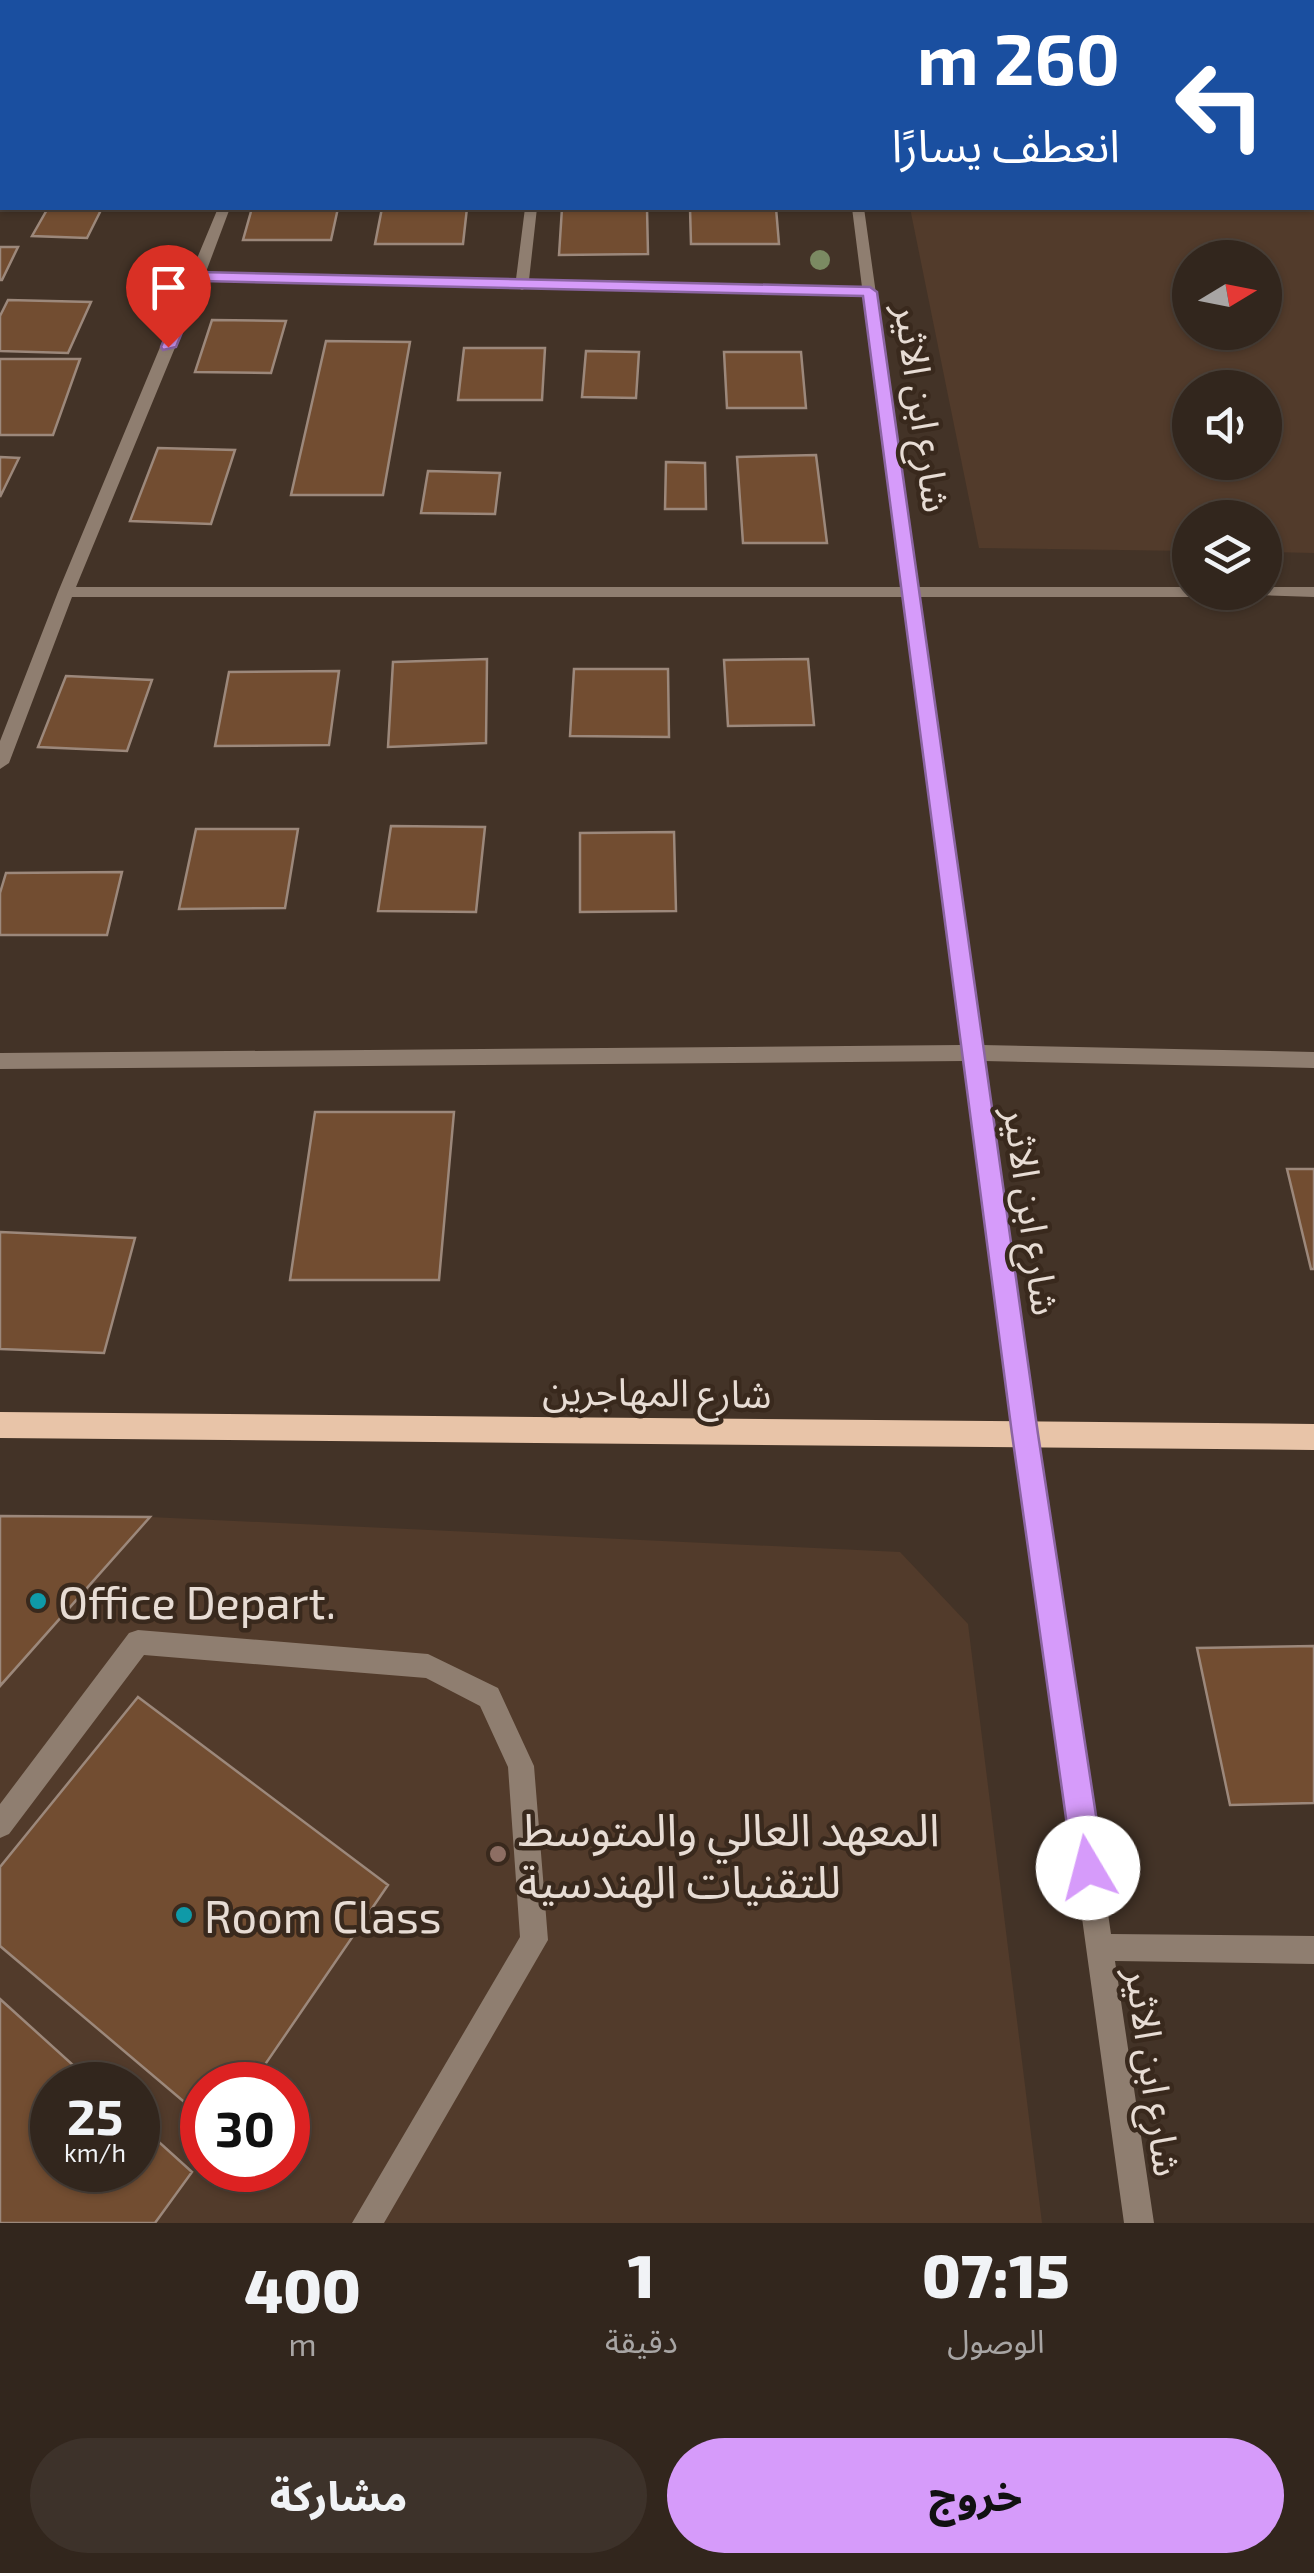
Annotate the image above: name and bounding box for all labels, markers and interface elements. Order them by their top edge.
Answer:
text: 260 m [917,15,1120,99]
icon: left [1155,40,1285,170]
text: انعطف يسارًا [891,117,1120,171]
north arrow [1172,240,1282,350]
map controls [1172,240,1282,610]
pin [126,245,211,348]
icon: arrive [141,260,196,315]
street label: شارع ابن الاثير [880,300,961,516]
button: sound [1172,370,1282,480]
button: layers [1172,500,1282,610]
street label: شارع ابن الاثير [989,1103,1070,1319]
street label: شارع المهاجرين [542,1366,772,1423]
place label: Office Depart. [58,1574,336,1628]
marker: Office Depart. [27,1590,49,1612]
place label: المعهد العالي والمتوسط للتقنيات الهندسية [518,1801,940,1908]
position arrow [1036,1816,1140,1920]
marker: المعهد العالي والمتوسط للتقنيات الهندسية [487,1843,509,1865]
place label: Room Class [204,1888,442,1942]
marker: Room Class [173,1904,195,1926]
street label: شارع ابن الاثير [1111,1964,1192,2180]
speed limit sign: 30 [180,2062,310,2192]
text: 25 [67,2085,123,2145]
text: km/h [64,2137,126,2167]
text: 1 [628,2238,655,2310]
text: 07:15 [922,2238,1070,2310]
text: 400 [244,2253,361,2325]
text: دقيقة [605,2321,678,2359]
text: الوصول [947,2321,1045,2359]
text: m [288,2324,316,2362]
button: مشاركة [30,2438,647,2553]
button: خروج [667,2438,1284,2553]

